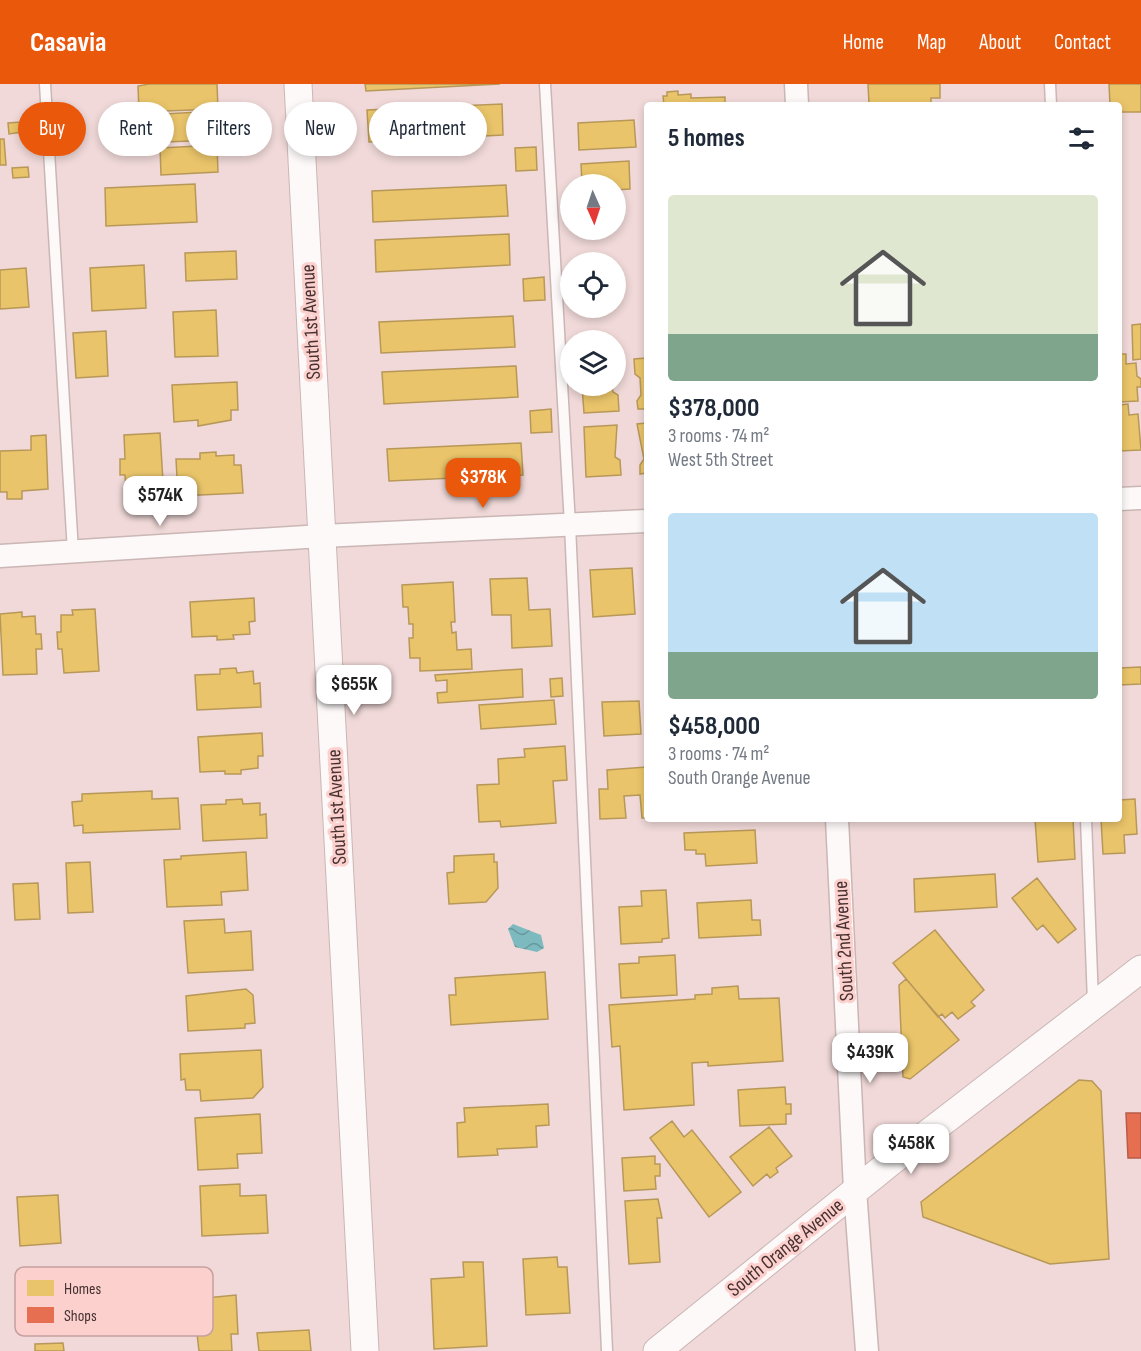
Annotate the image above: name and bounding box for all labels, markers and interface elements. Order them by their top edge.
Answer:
text: Casavia [30,26,106,59]
text: Home [843,30,884,55]
text: Map [917,30,946,55]
text: About [979,30,1021,55]
text: Contact [1054,30,1111,55]
chip: Buy [18,102,86,156]
chip: Rent [98,102,174,156]
chip: Filters [186,102,272,156]
chip: New [284,102,357,156]
chip: Apartment [369,102,487,156]
icon: filters [1065,122,1098,155]
text: 5 homes [668,123,745,154]
north arrow [560,174,626,240]
map controls [560,174,626,396]
icon: home [829,234,937,342]
button: locate [560,252,626,318]
street label: South 1st Avenue [296,264,326,380]
button: layers [560,330,626,396]
text: $378,000 [668,393,759,424]
text: 3 rooms · 74 m² [668,424,770,448]
text: West 5th Street [668,448,773,472]
pin: $378K [441,458,525,509]
text: $378K [459,465,507,489]
pin: $574K [118,476,202,527]
text: $574K [137,483,183,507]
icon: home [829,552,937,660]
pin: $655K [312,665,396,716]
text: $655K [330,672,378,696]
text: $458,000 [668,711,760,742]
text: 3 rooms · 74 m² [668,742,770,766]
street label: South 1st Avenue [322,749,352,865]
text: South Orange Avenue [668,766,811,790]
street label: South 2nd Avenue [829,880,859,1002]
pin: $439K [828,1033,912,1084]
text: $439K [846,1040,894,1064]
pin: $458K [869,1124,953,1175]
text: $458K [887,1131,935,1155]
street label: South Orange Avenue [723,1194,849,1302]
legend [15,1267,213,1336]
text: Homes [64,1280,101,1299]
text: Shops [64,1307,97,1326]

